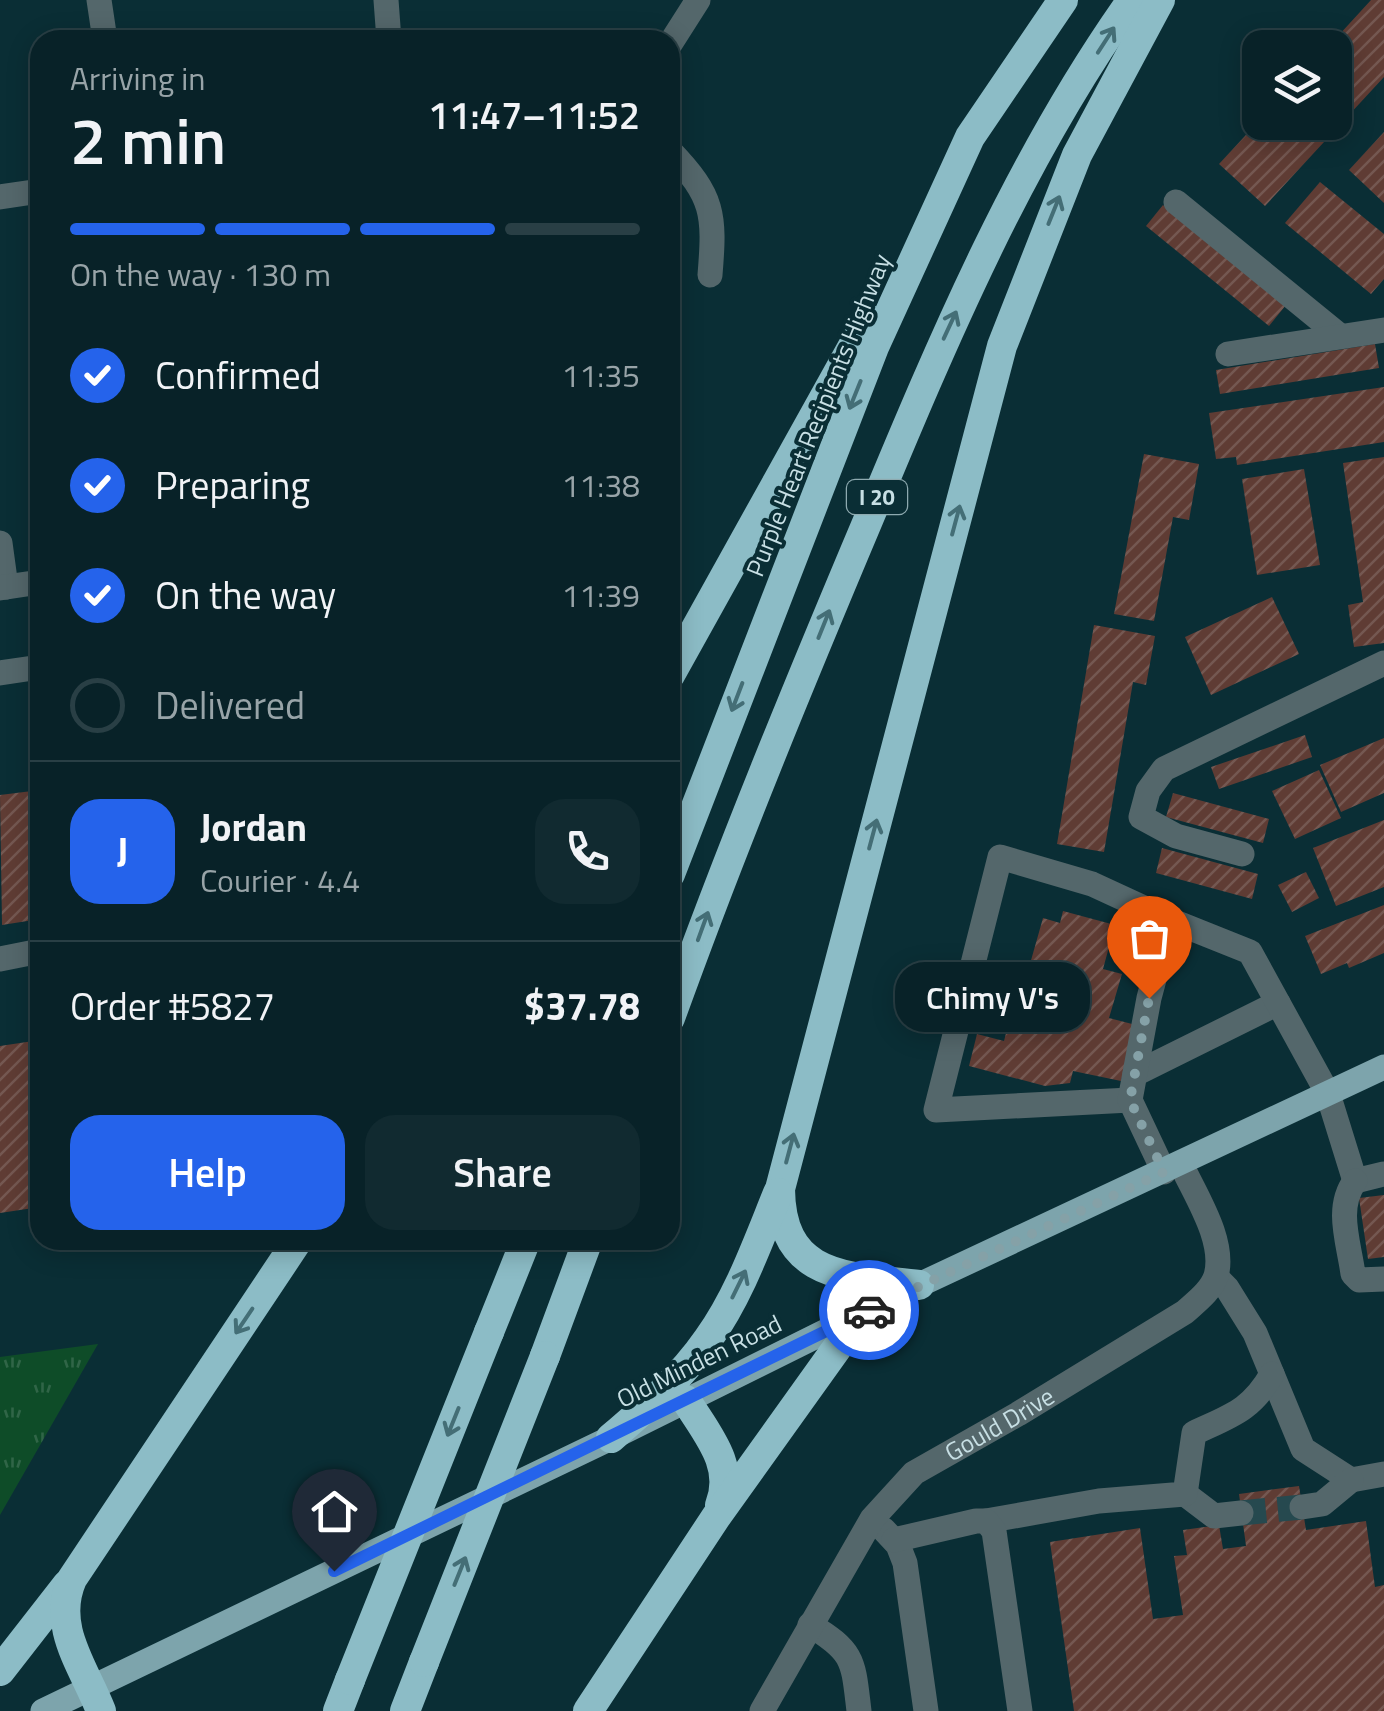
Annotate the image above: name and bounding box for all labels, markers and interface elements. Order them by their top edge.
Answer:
one-way arrow [1096,26,1117,55]
map controls [1242,30,1352,140]
button: layers [1242,30,1352,140]
text: Arriving in [70,54,206,102]
text: 11:47–11:52 [428,86,640,144]
text: 2 min [70,90,226,189]
one-way arrow [1046,195,1064,226]
street label: Purple Heart Recipients Highway [736,248,900,582]
text: On the way · 130 m [70,250,331,298]
one-way arrow [942,311,961,341]
text: Confirmed [155,346,321,404]
icon: check [70,348,125,403]
text: 11:35 [561,351,640,399]
one-way arrow [845,379,863,409]
text: Preparing [155,456,310,514]
icon: check [70,458,125,513]
text: 11:38 [561,461,640,509]
road number: I 20 [847,480,907,514]
one-way arrow [948,504,967,536]
text: On the way [155,566,336,624]
icon: check [70,568,125,623]
text: 11:39 [561,571,640,619]
one-way arrow [817,610,835,640]
text: Delivered [155,676,305,734]
one-way arrow [726,681,744,712]
text: Jordan [200,798,307,856]
button: phone [535,799,640,904]
one-way arrow [865,819,884,850]
text: J [117,822,128,880]
text: Courier · 4.4 [200,856,360,904]
pin [1107,896,1192,999]
one-way arrow [695,911,713,942]
icon: bag [1122,911,1177,966]
callout: Chimy V's [894,963,1089,1033]
text: Chimy V's [926,973,1059,1021]
text: Order #5827 [70,977,275,1035]
text: $37.78 [524,977,640,1035]
button: Help [70,1115,345,1230]
button: Share [365,1115,640,1230]
one-way arrow [782,1133,801,1164]
courier [819,1260,919,1360]
one-way arrow [730,1270,749,1300]
icon: car [842,1283,897,1338]
street label: Old Minden Road [610,1305,788,1417]
one-way arrow [234,1307,255,1335]
street label: Gould Drive [938,1377,1062,1471]
one-way arrow [443,1406,461,1437]
pin [292,1469,377,1572]
icon: home [307,1484,362,1539]
one-way arrow [452,1556,470,1587]

